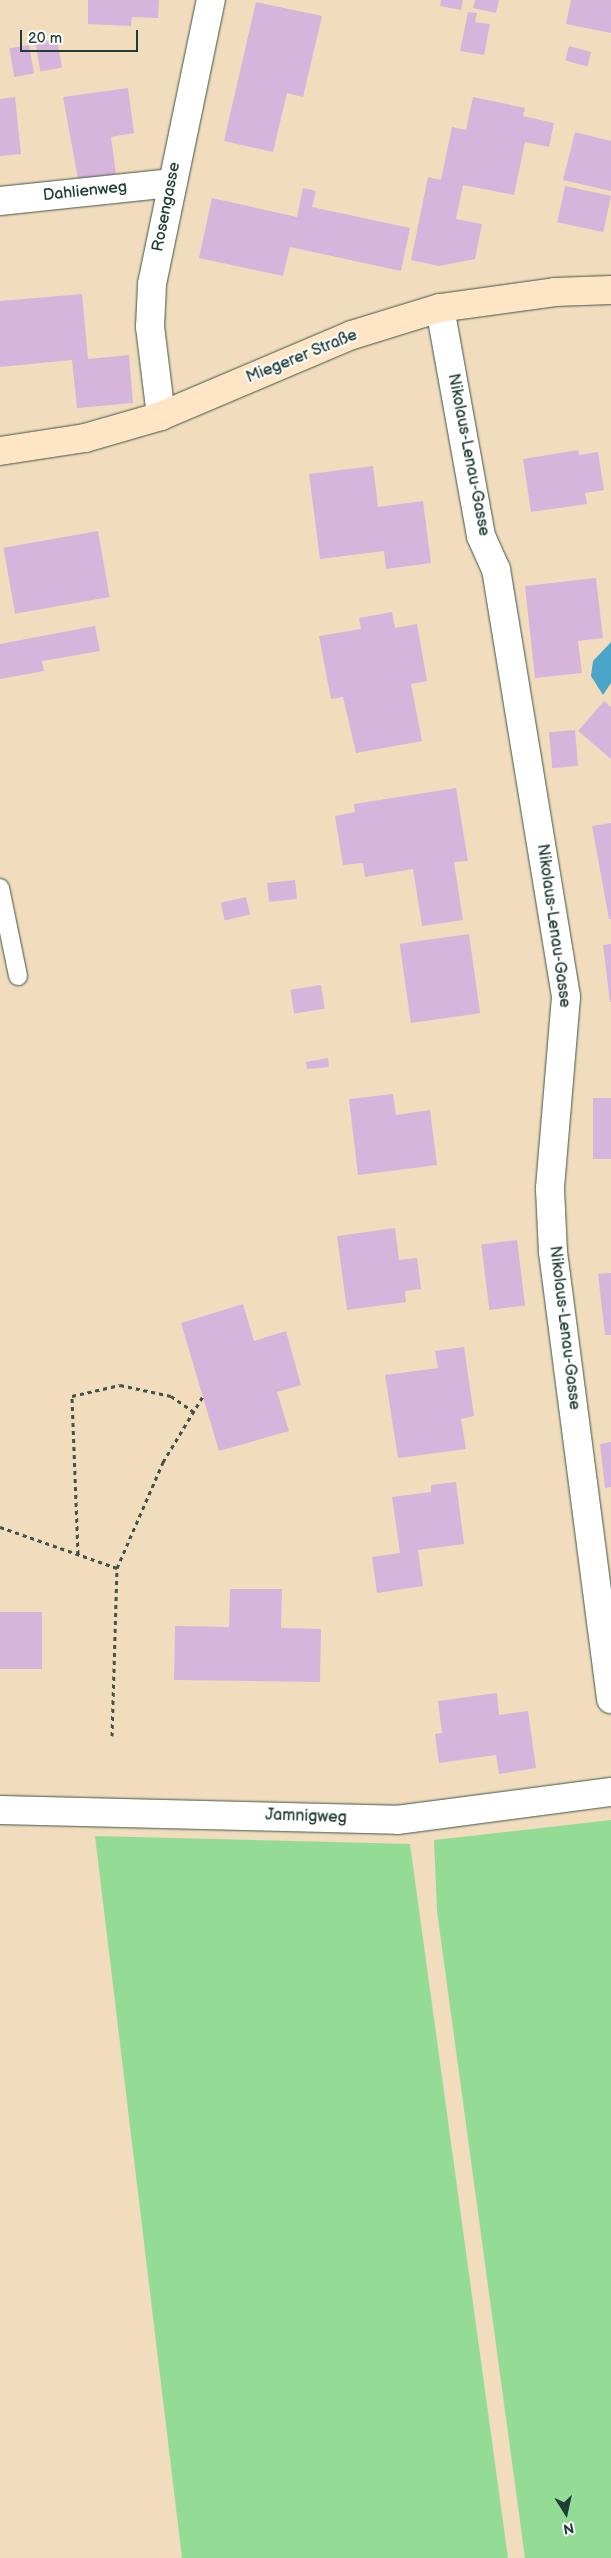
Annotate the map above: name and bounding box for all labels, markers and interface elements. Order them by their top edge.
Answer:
scale bar [22,20,140,52]
text: 20 m [28,29,62,48]
street label: Rosengasse [149,161,185,253]
street label: Dahlienweg [42,178,128,206]
street label: Miegerer Straße [244,326,360,388]
street label: Nikolaus-Lenau-Gasse [443,372,493,538]
street label: Nikolaus-Lenau-Gasse [532,843,574,1009]
street label: Nikolaus-Lenau-Gasse [544,1245,584,1411]
street label: Jamnigweg [265,1806,347,1828]
north arrow [541,2488,591,2538]
text: N [562,2519,575,2538]

